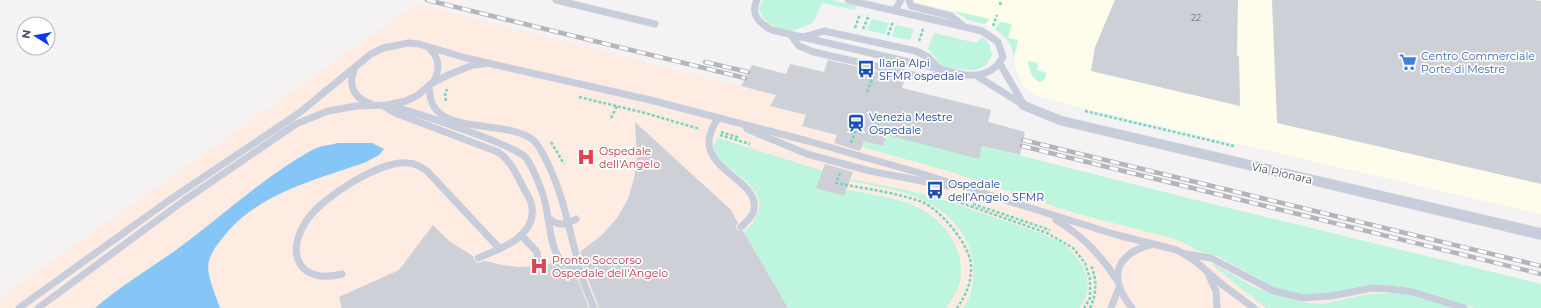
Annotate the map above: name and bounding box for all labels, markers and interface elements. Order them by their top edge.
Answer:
house number: 22 [1191,12,1201,23]
north arrow [16,16,56,56]
text: N [18,28,34,40]
place label: Centro Commerciale Porte di Mestre [1421,49,1535,76]
supermarket icon: Centro Commerciale Porte di Mestre [1398,52,1418,72]
place label: Ilaria Alpi SFMR ospedale [879,56,964,83]
bus stop icon: Ilaria Alpi SFMR ospedale [856,59,876,79]
place label: Venezia Mestre Ospedale [869,110,953,137]
station icon: Venezia Mestre Ospedale [846,113,866,133]
place label: Ospedale dell'Angelo [599,144,660,171]
hospital icon: Ospedale dell'Angelo [576,147,596,167]
street label: Via Pionara [1250,159,1314,187]
place label: Ospedale dell'Angelo SFMR [948,177,1044,204]
bus stop icon: Ospedale dell'Angelo SFMR [925,180,945,200]
place label: Pronto Soccorso Ospedale dell'Angelo [552,253,668,280]
hospital icon: Pronto Soccorso Ospedale dell'Angelo [529,256,549,276]

